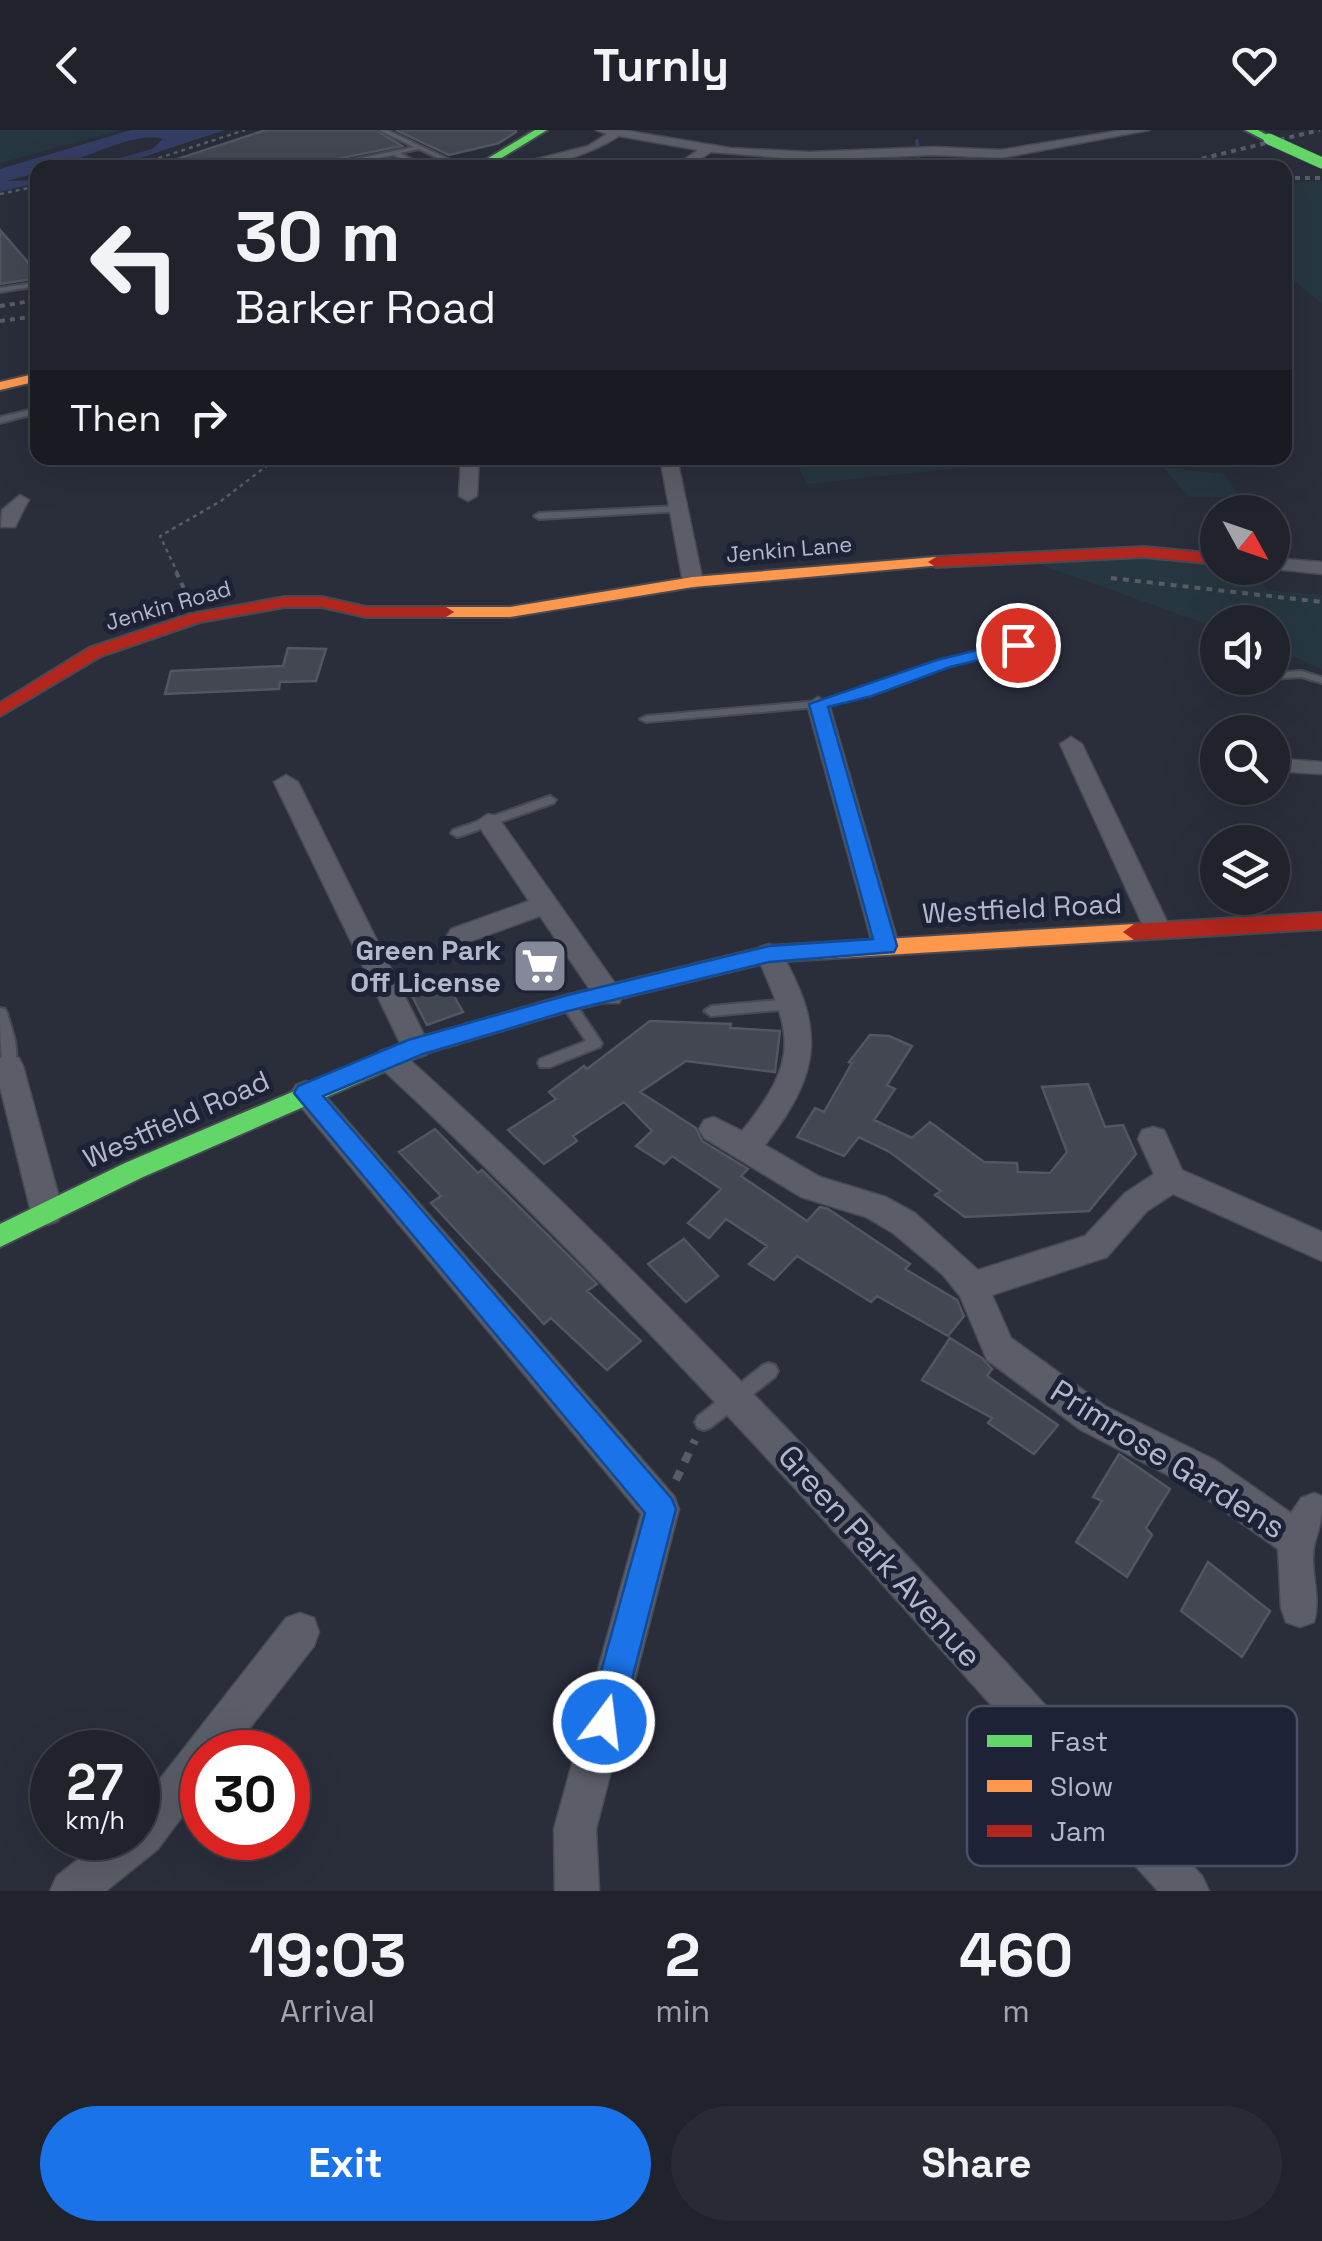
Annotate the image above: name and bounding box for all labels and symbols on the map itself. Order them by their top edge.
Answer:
north arrow [1200,495,1290,585]
street label: Jenkin Lane [725,530,853,568]
street label: Jenkin Road [102,574,234,636]
pin [976,603,1061,688]
street label: Westfield Road [921,885,1123,931]
place label: Green Park Off License [350,932,501,1000]
supermarket icon: Green Park Off License [510,936,570,996]
street label: Westfield Road [77,1062,275,1176]
street label: Primrose Gardens [1043,1371,1293,1547]
street label: Green Park Avenue [770,1436,990,1676]
position arrow [552,1670,656,1774]
legend [967,1706,1297,1866]
text: Fast [1050,1723,1108,1759]
speed limit sign: 30 [180,1730,310,1860]
text: Slow [1050,1768,1113,1804]
text: Jam [1050,1813,1106,1849]

